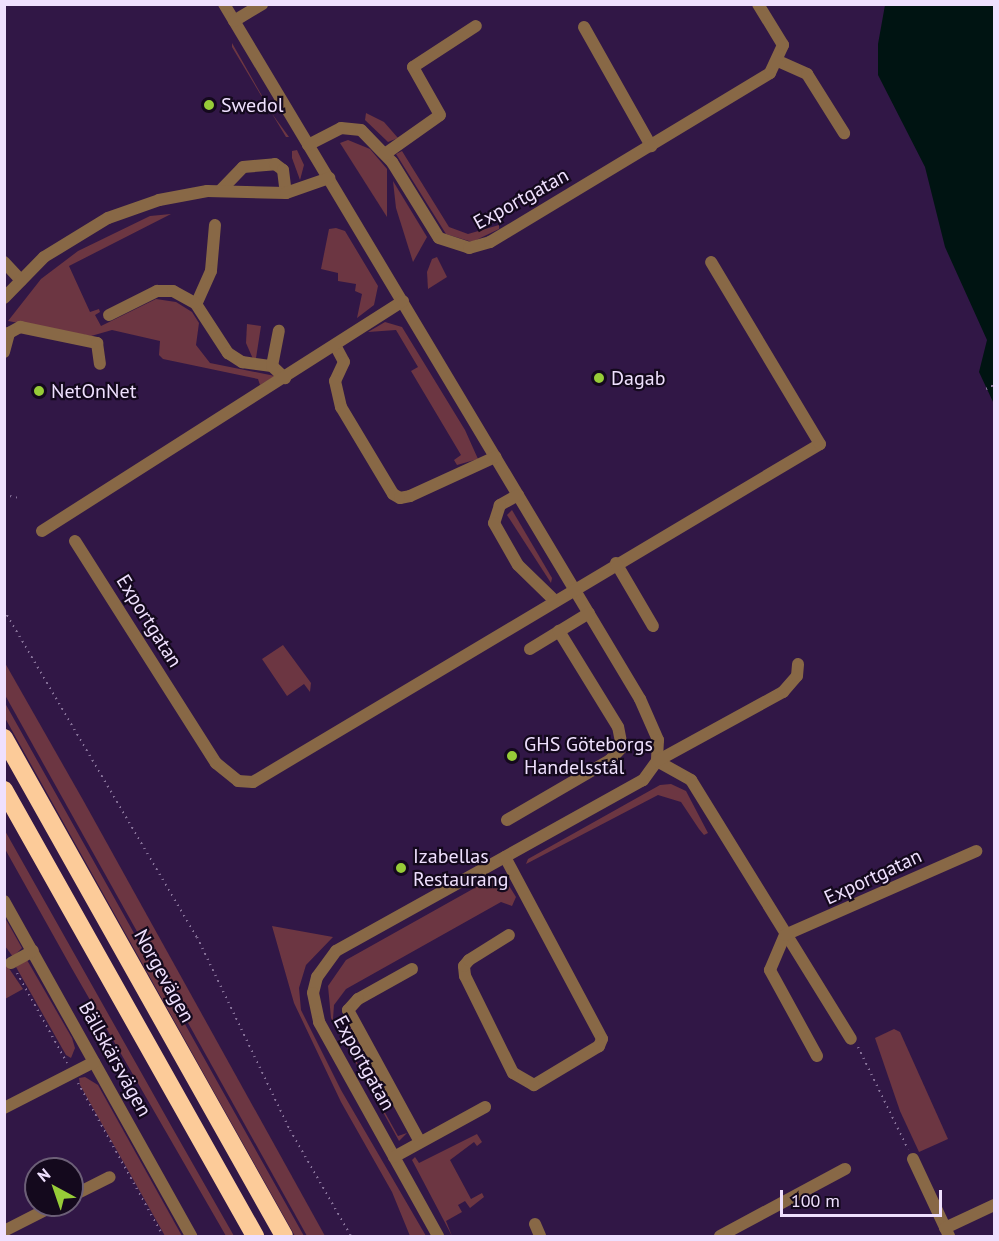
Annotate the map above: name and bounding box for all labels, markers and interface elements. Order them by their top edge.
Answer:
place label: Swedol [221,93,284,117]
marker: Swedol [202,98,216,112]
street label: Exportgatan [469,163,573,235]
place label: Dagab [611,366,665,390]
marker: Dagab [592,371,606,385]
place label: NetOnNet [51,379,136,403]
marker: NetOnNet [32,384,46,398]
street label: Exportgatan [111,570,187,672]
place label: GHS Göteborgs Handelsstål [524,732,653,779]
marker: GHS Göteborgs Handelsstål [505,749,519,763]
place label: Izabellas Restaurang [413,844,508,891]
street label: Exportgatan [820,844,926,910]
marker: Izabellas Restaurang [394,861,408,875]
street label: Norgevägen [129,925,199,1027]
street label: Bällskärsvägen [74,997,156,1121]
street label: Exportgatan [328,1011,400,1115]
north arrow [24,1157,84,1217]
text: N [33,1164,54,1186]
scale bar [783,1178,945,1216]
text: 100 m [791,1189,840,1212]

